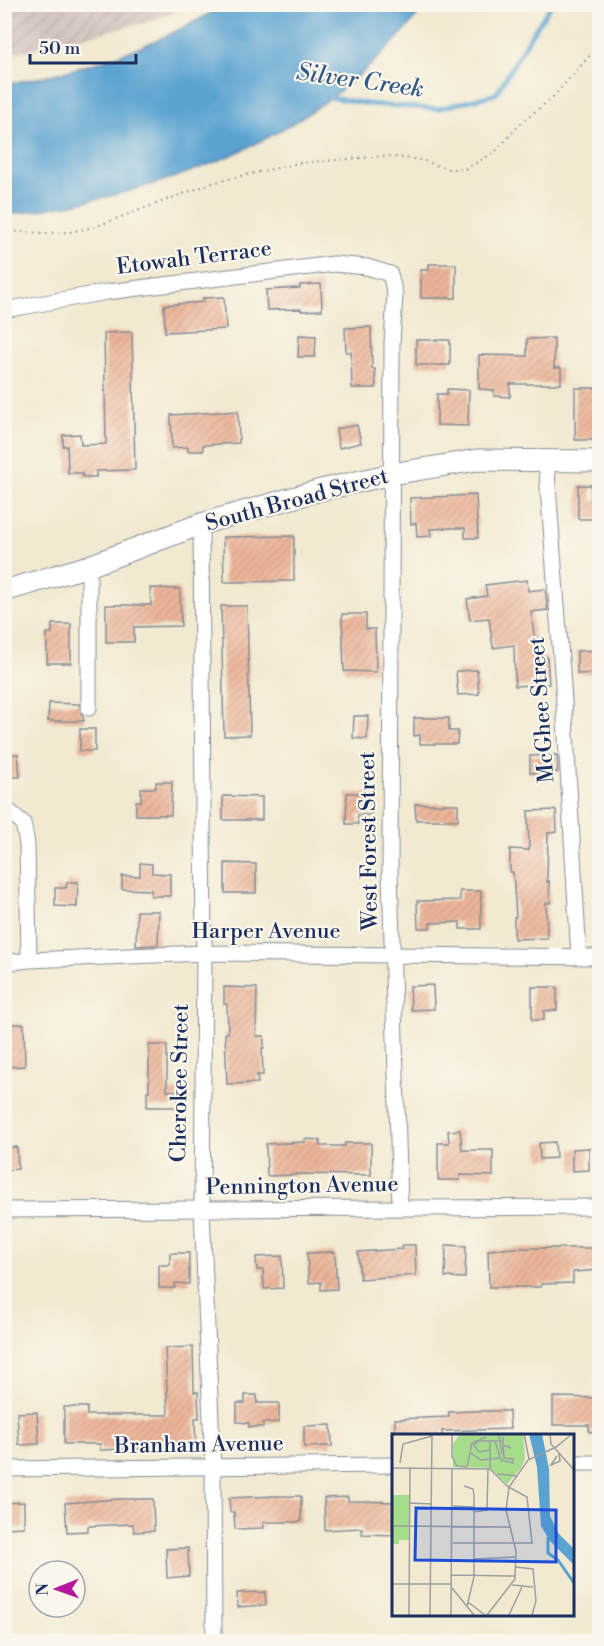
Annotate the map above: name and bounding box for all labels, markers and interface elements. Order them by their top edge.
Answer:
scale bar [30,27,136,65]
text: 50 m [39,37,81,60]
water label: Silver Creek [294,57,426,105]
street label: Etowah Terrace [115,235,273,281]
street label: South Broad Street [203,463,392,537]
street label: McGhee Street [523,636,561,784]
street label: West Forest Street [354,751,384,932]
street label: Harper Avenue [191,918,341,945]
street label: Cherokee Street [165,1003,195,1163]
street label: Pennington Avenue [205,1171,399,1201]
street label: Branham Avenue [113,1430,284,1460]
inset map [392,1434,574,1616]
north arrow [27,1559,87,1619]
text: N [33,1582,53,1596]

